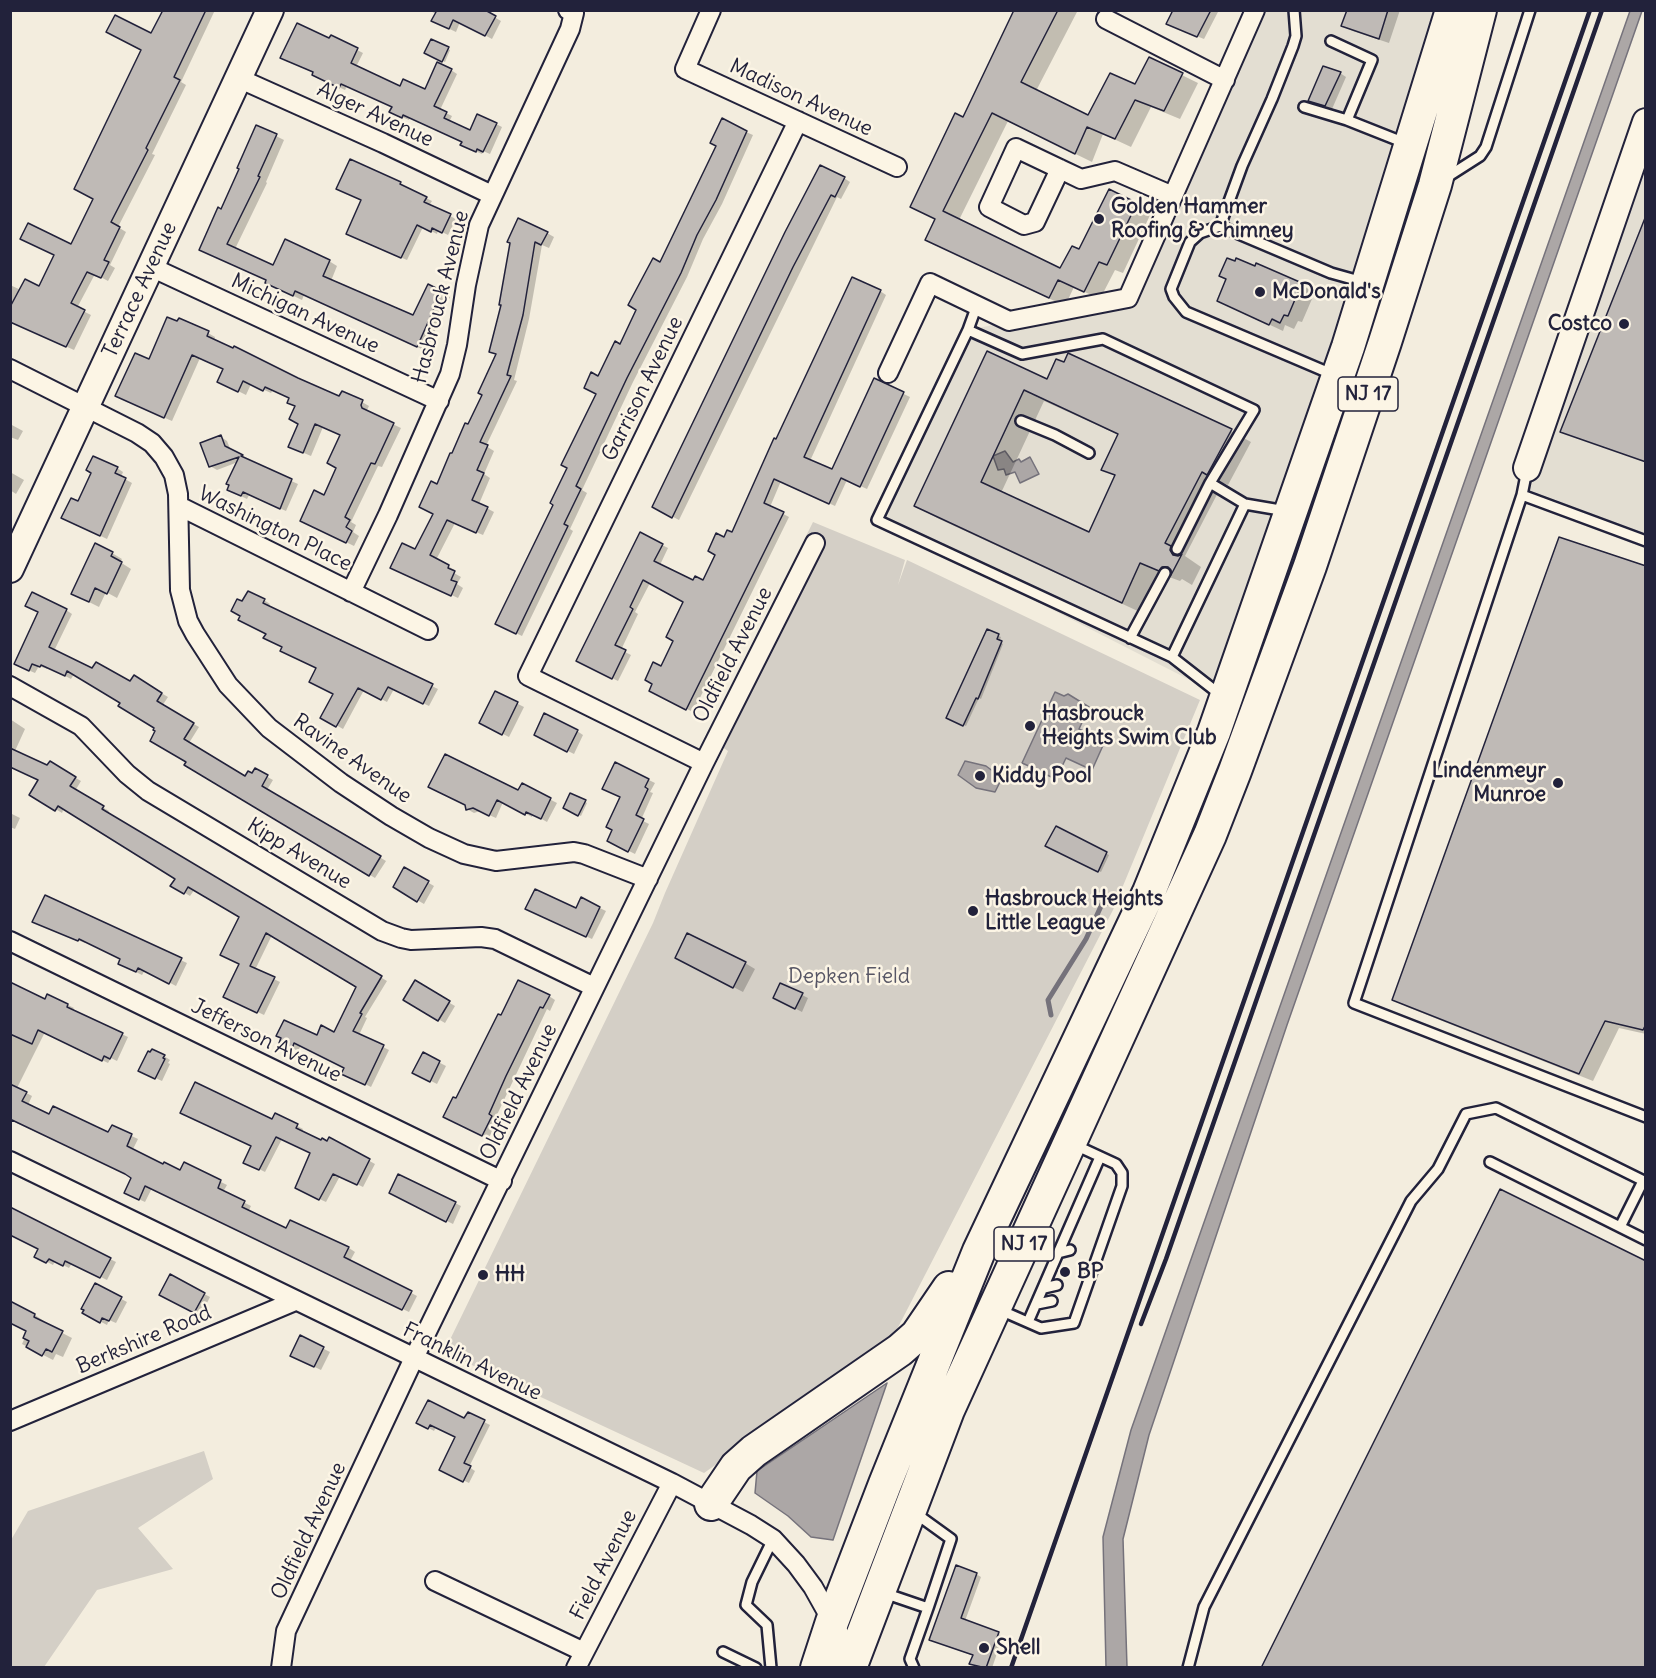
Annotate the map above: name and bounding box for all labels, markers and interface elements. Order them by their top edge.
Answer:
street label: Madison Avenue [726,54,876,142]
street label: Alger Avenue [313,77,437,153]
place label: Golden Hammer Roofing & Chimney [1111,194,1294,244]
street label: Hasbrouck Avenue [407,208,475,386]
marker: Golden Hammer Roofing & Chimney [1092,212,1106,226]
street label: Terrace Avenue [98,218,182,362]
street label: Michigan Avenue [227,269,383,359]
place label: McDonald's [1272,279,1381,305]
marker: McDonald's [1253,285,1267,299]
place label: Costco [1548,311,1612,337]
street label: Garrison Avenue [597,313,689,465]
marker: Costco [1617,317,1631,331]
road number: NJ 17 [1338,377,1398,411]
street label: Washington Place [194,481,356,577]
street label: Oldfield Avenue [688,583,778,727]
place label: Hasbrouck Heights Swim Club [1042,701,1217,751]
street label: Ravine Avenue [288,709,416,809]
marker: Hasbrouck Heights Swim Club [1023,719,1037,733]
place label: Lindenmeyr Munroe [1432,758,1546,808]
place label: Kiddy Pool [992,763,1092,789]
marker: Kiddy Pool [973,769,987,783]
marker: Lindenmeyr Munroe [1551,776,1565,790]
street label: Kipp Avenue [242,813,356,895]
place label: Hasbrouck Heights Little League [985,886,1163,936]
marker: Hasbrouck Heights Little League [966,904,980,918]
park label: Depken Field [788,964,910,990]
street label: Jefferson Avenue [187,994,345,1088]
street label: Oldfield Avenue [475,1020,563,1164]
road number: NJ 17 [994,1227,1054,1261]
place label: BP [1077,1259,1103,1285]
place label: HH [495,1262,525,1288]
marker: BP [1058,1265,1072,1279]
marker: HH [476,1268,490,1282]
street label: Berkshire Road [73,1300,215,1380]
street label: Franklin Avenue [399,1318,545,1406]
street label: Oldfield Avenue [266,1458,352,1604]
street label: Field Avenue [565,1506,643,1624]
place label: Shell [996,1635,1041,1661]
marker: Shell [977,1641,991,1655]

